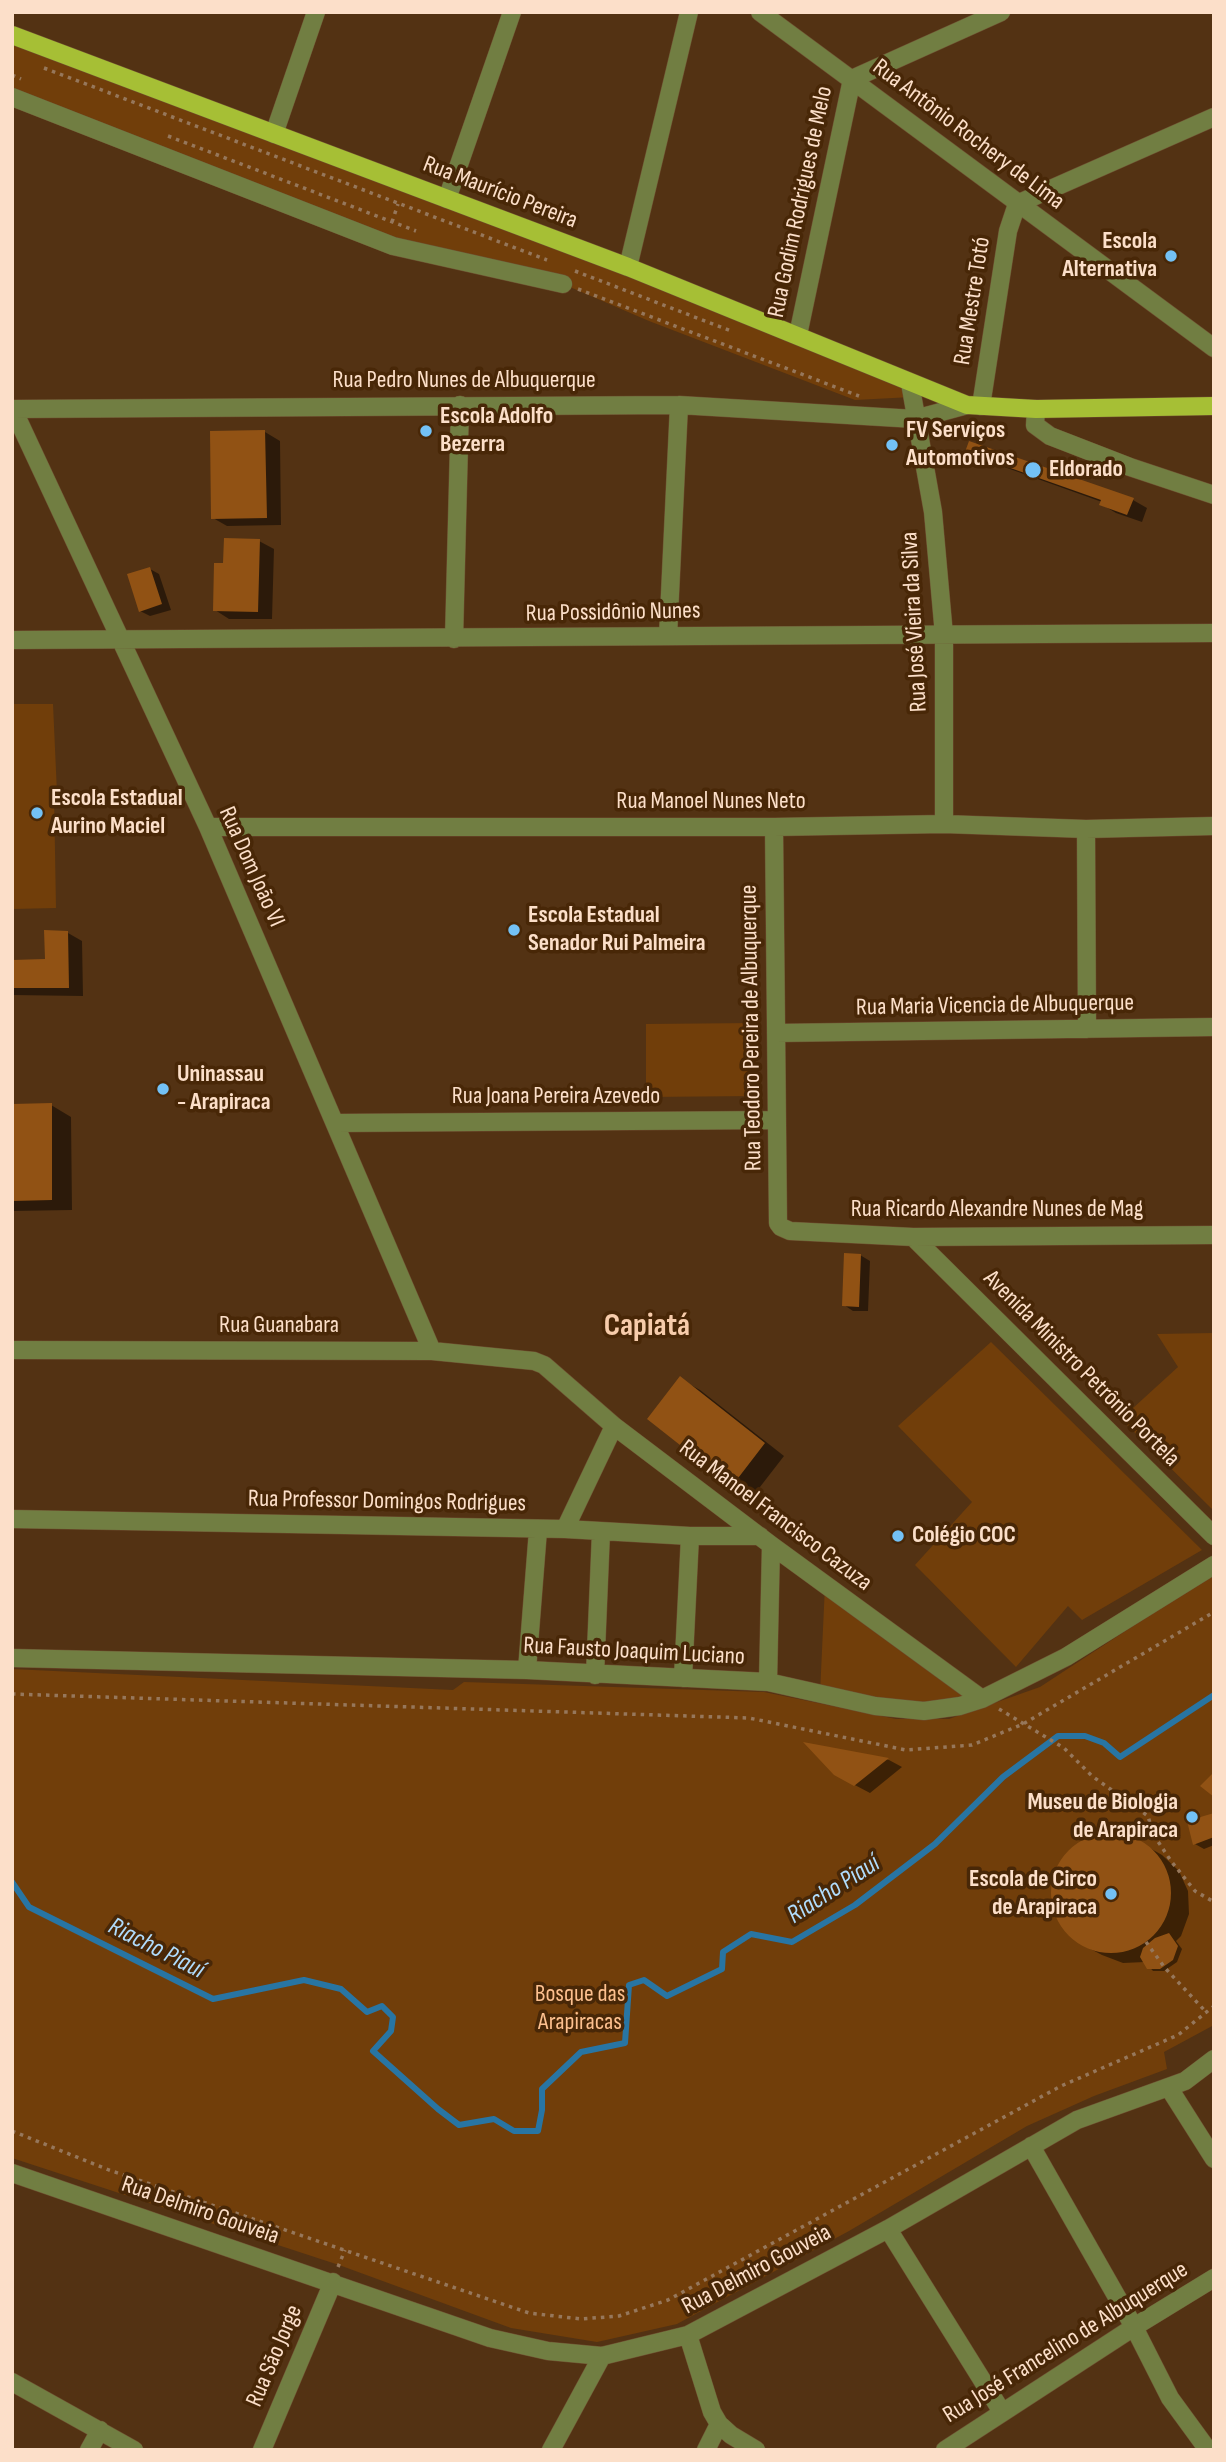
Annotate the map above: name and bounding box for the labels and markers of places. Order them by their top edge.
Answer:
place label: Escola Alternativa [1062,228,1157,284]
marker: Escola Alternativa [1163,248,1179,264]
place label: Escola Adolfo Bezerra [440,403,553,459]
place label: FV Serviços Automotivos [906,417,1015,473]
marker: Escola Adolfo Bezerra [418,423,434,439]
marker: FV Serviços Automotivos [884,437,900,453]
place label: Eldorado [1049,456,1123,484]
marker: Eldorado [1023,460,1043,480]
place label: Escola Estadual Aurino Maciel [51,785,183,841]
marker: Escola Estadual Aurino Maciel [29,805,45,821]
place label: Escola Estadual Senador Rui Palmeira [528,902,706,958]
marker: Escola Estadual Senador Rui Palmeira [506,922,522,938]
place label: Uninassau - Arapiraca [177,1061,270,1117]
marker: Uninassau - Arapiraca [155,1081,171,1097]
place label: Colégio COC [912,1522,1016,1550]
marker: Colégio COC [890,1528,906,1544]
place label: Museu de Biologia de Arapiraca [1027,1789,1178,1845]
marker: Museu de Biologia de Arapiraca [1184,1809,1200,1825]
place label: Escola de Circo de Arapiraca [969,1866,1097,1922]
marker: Escola de Circo de Arapiraca [1103,1886,1119,1902]

